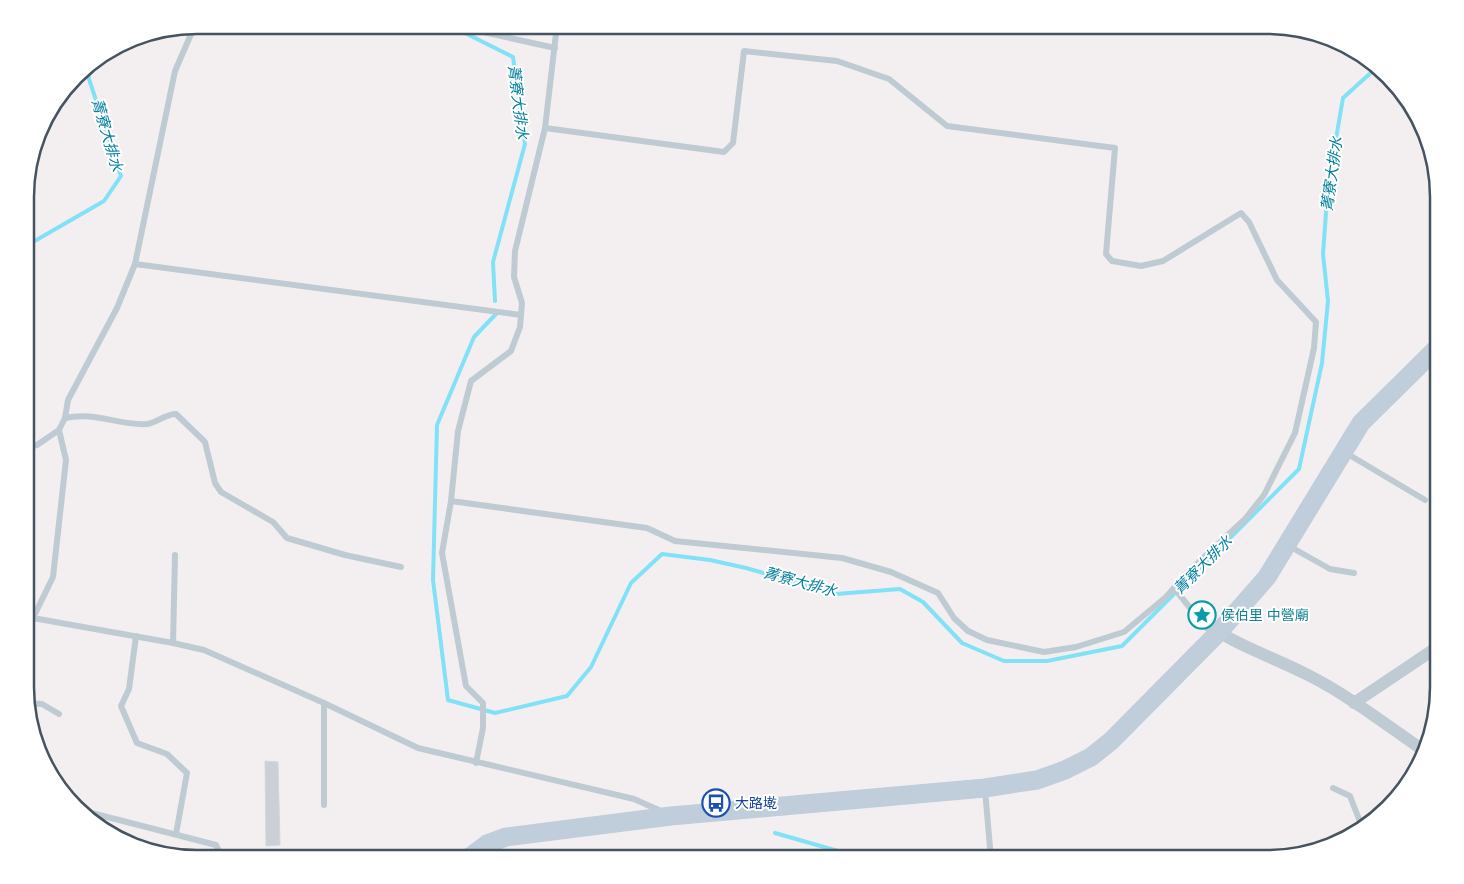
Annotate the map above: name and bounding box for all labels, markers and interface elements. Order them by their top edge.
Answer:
water label: 菁寮大排水 [504,63,534,141]
water label: 菁寮大排水 [87,96,128,175]
water label: 菁寮大排水 [1316,134,1347,213]
water label: 菁寮大排水 [1169,530,1237,599]
water label: 菁寮大排水 [761,562,840,602]
place icon: 侯伯里 中營廟 [1187,600,1217,630]
place label: 侯伯里 中營廟 [1221,605,1309,625]
bus stop icon: 大路墘 [701,788,731,818]
place label: 大路墘 [735,793,777,813]

